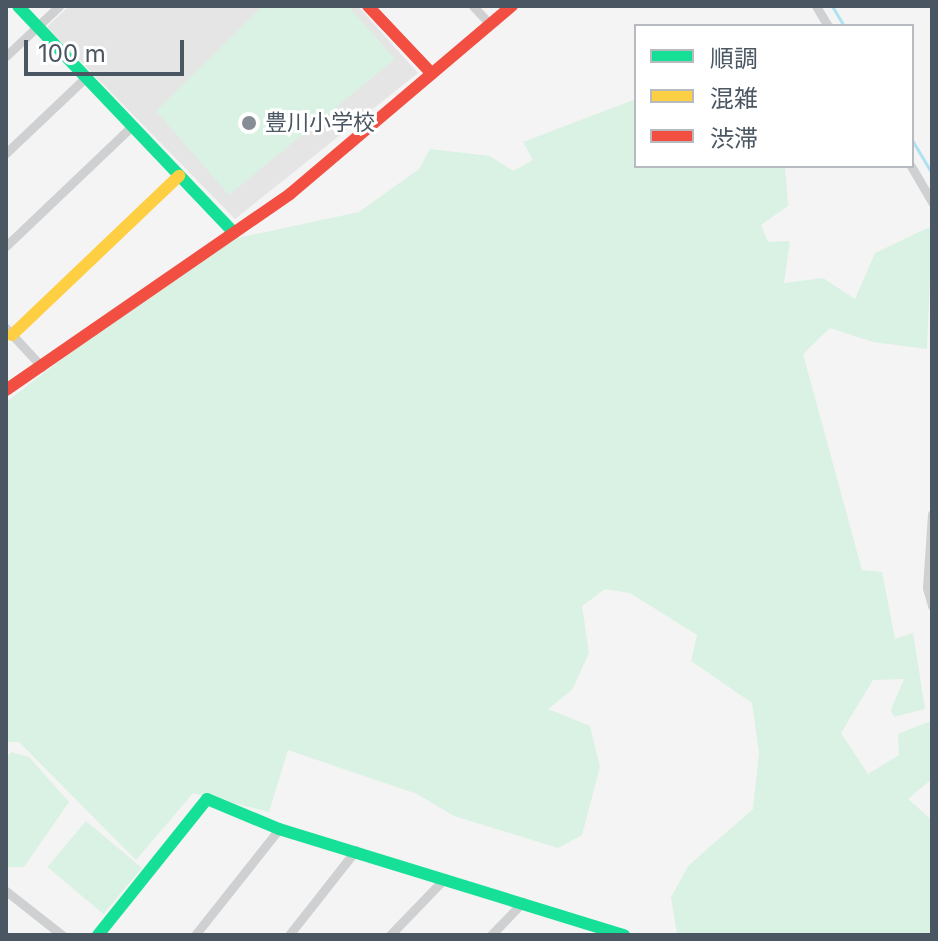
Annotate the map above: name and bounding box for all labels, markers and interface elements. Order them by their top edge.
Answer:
scale bar [28,24,188,74]
legend [634,24,914,168]
text: 100 m [38,39,106,68]
text: 順調 [710,44,758,73]
text: 混雑 [710,84,758,113]
place label: 豊川小学校 [265,110,375,136]
marker: 豊川小学校 [240,114,258,132]
text: 渋滞 [710,124,758,153]

